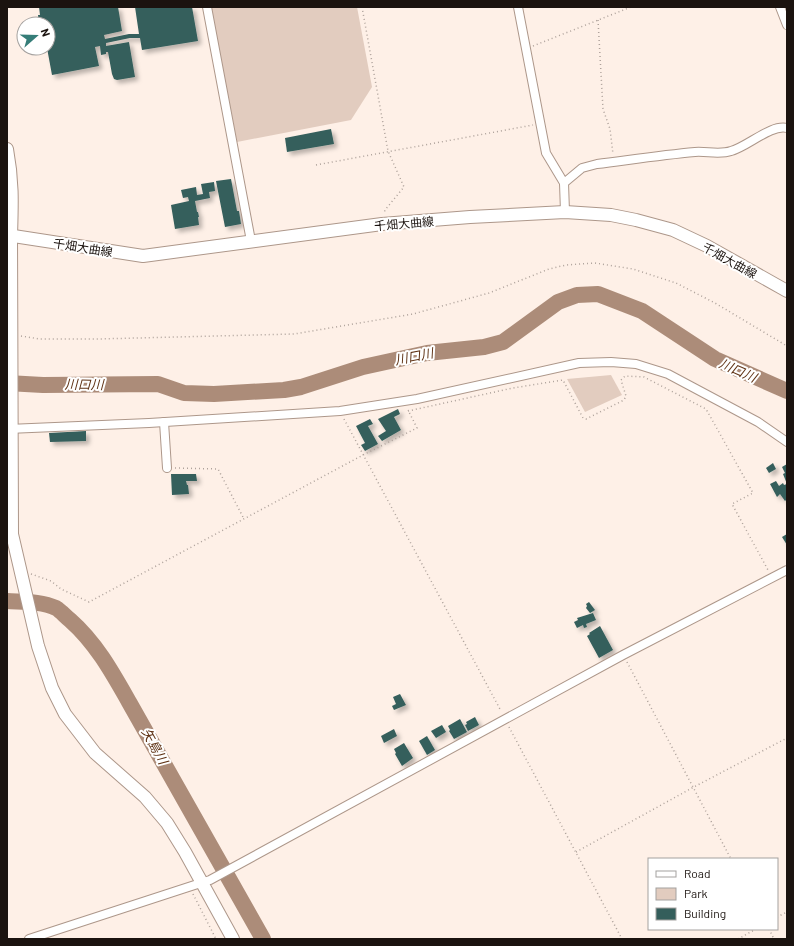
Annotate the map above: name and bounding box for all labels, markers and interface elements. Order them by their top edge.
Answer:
north arrow [16,16,56,56]
text: N [39,27,53,38]
street label: 千畑大曲線 [373,213,435,233]
street label: 千畑大曲線 [52,235,114,259]
street label: 千畑大曲線 [700,239,760,281]
water label: 川口川 [393,344,437,368]
water label: 川口川 [717,355,761,386]
water label: 川口川 [64,376,106,392]
water label: 矢島川 [139,725,172,769]
legend [648,858,778,930]
text: Road [684,866,711,880]
text: Park [684,886,708,900]
text: Building [684,906,726,920]

